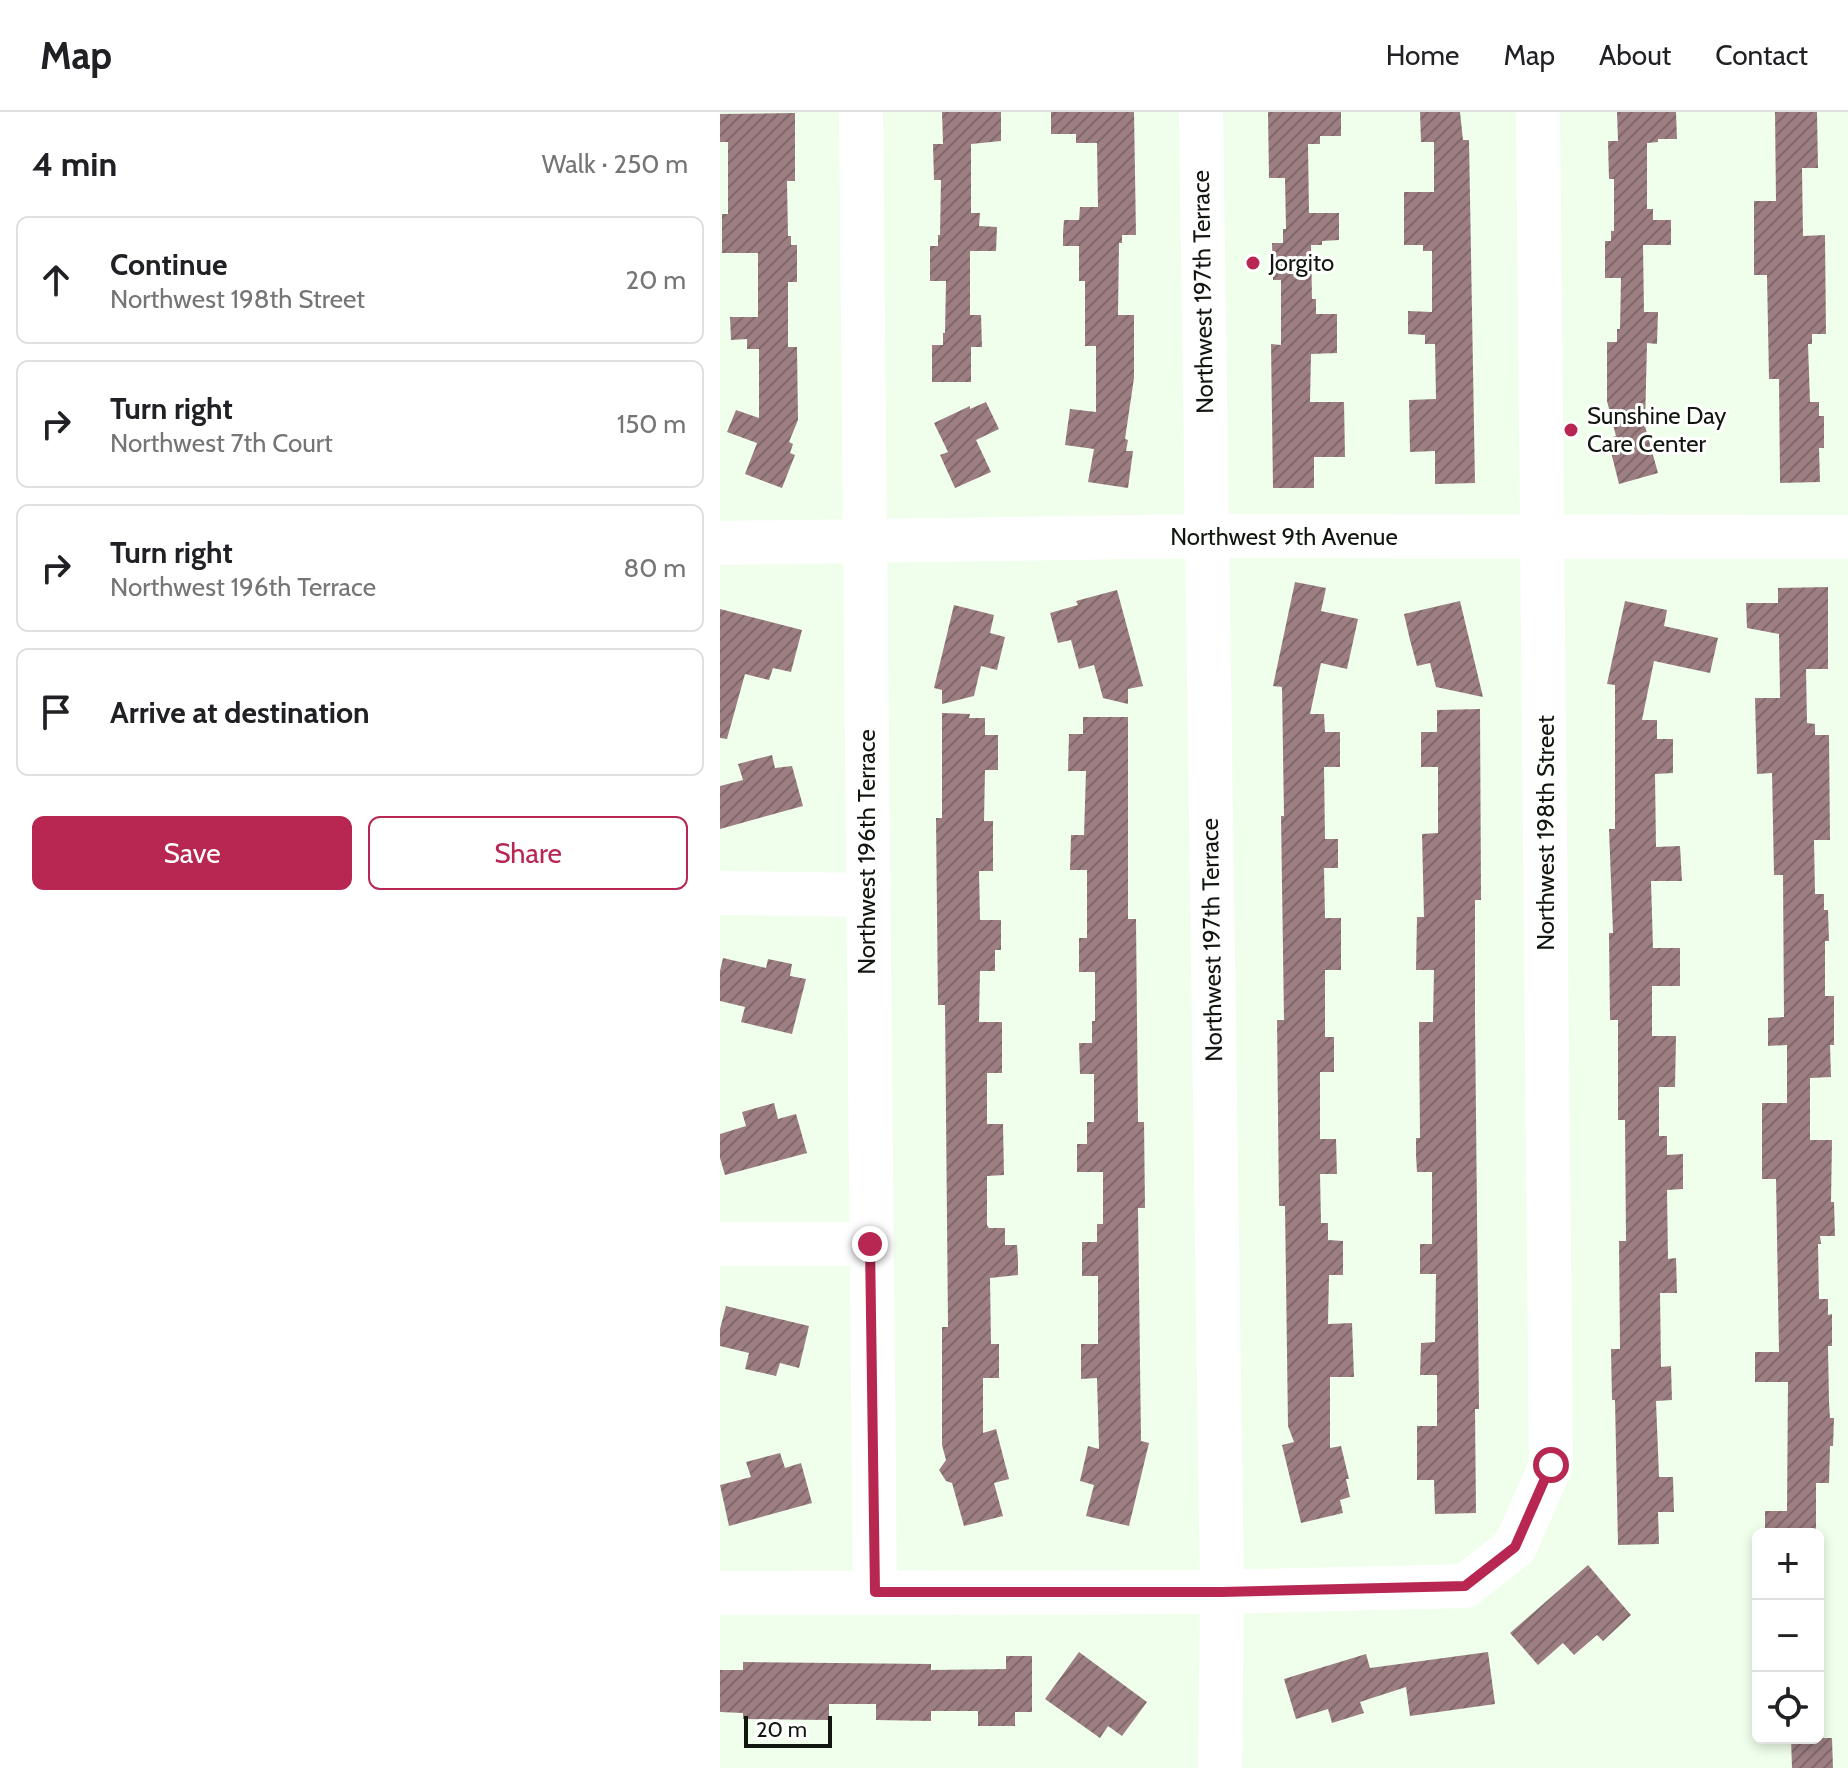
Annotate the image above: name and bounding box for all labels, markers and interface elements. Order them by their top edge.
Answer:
text: Map [40,32,112,79]
text: Home [1386,38,1459,72]
text: Map [1503,38,1555,72]
text: About [1599,38,1671,72]
text: Contact [1715,38,1808,72]
text: 4 min [32,143,117,185]
text: Walk · 250 m [542,148,688,180]
street label: Northwest 197th Terrace [1186,170,1219,414]
text: Continue [110,246,227,283]
place label: Jorgito [1268,248,1334,277]
marker: Jorgito [1244,254,1262,272]
icon: ahead [34,258,78,302]
text: 20 m [626,264,686,296]
text: Northwest 198th Street [110,283,365,315]
text: Turn right [110,390,233,427]
place label: Sunshine Day Care Center [1587,401,1726,458]
icon: right [34,402,78,446]
text: 150 m [617,408,686,440]
marker: Sunshine Day Care Center [1562,421,1580,439]
text: Northwest 7th Court [110,427,333,459]
street label: Northwest 9th Avenue [1170,522,1398,551]
text: Turn right [110,534,233,571]
icon: right [34,546,78,590]
text: 80 m [623,552,686,584]
text: Northwest 196th Terrace [110,571,376,603]
icon: arrive [34,690,78,734]
text: Arrive at destination [110,694,370,731]
street label: Northwest 198th Street [1531,715,1560,951]
street label: Northwest 196th Terrace [852,729,881,975]
button: Save [32,816,352,890]
button: Share [368,816,688,890]
street label: Northwest 197th Terrace [1195,818,1228,1062]
route end [852,1226,888,1262]
route start [1533,1447,1569,1483]
map controls [1752,1528,1824,1744]
button: + [1752,1528,1824,1600]
button: − [1752,1600,1824,1672]
button: locate [1752,1672,1824,1744]
scale bar [744,1712,832,1748]
text: 20 m [756,1716,807,1743]

